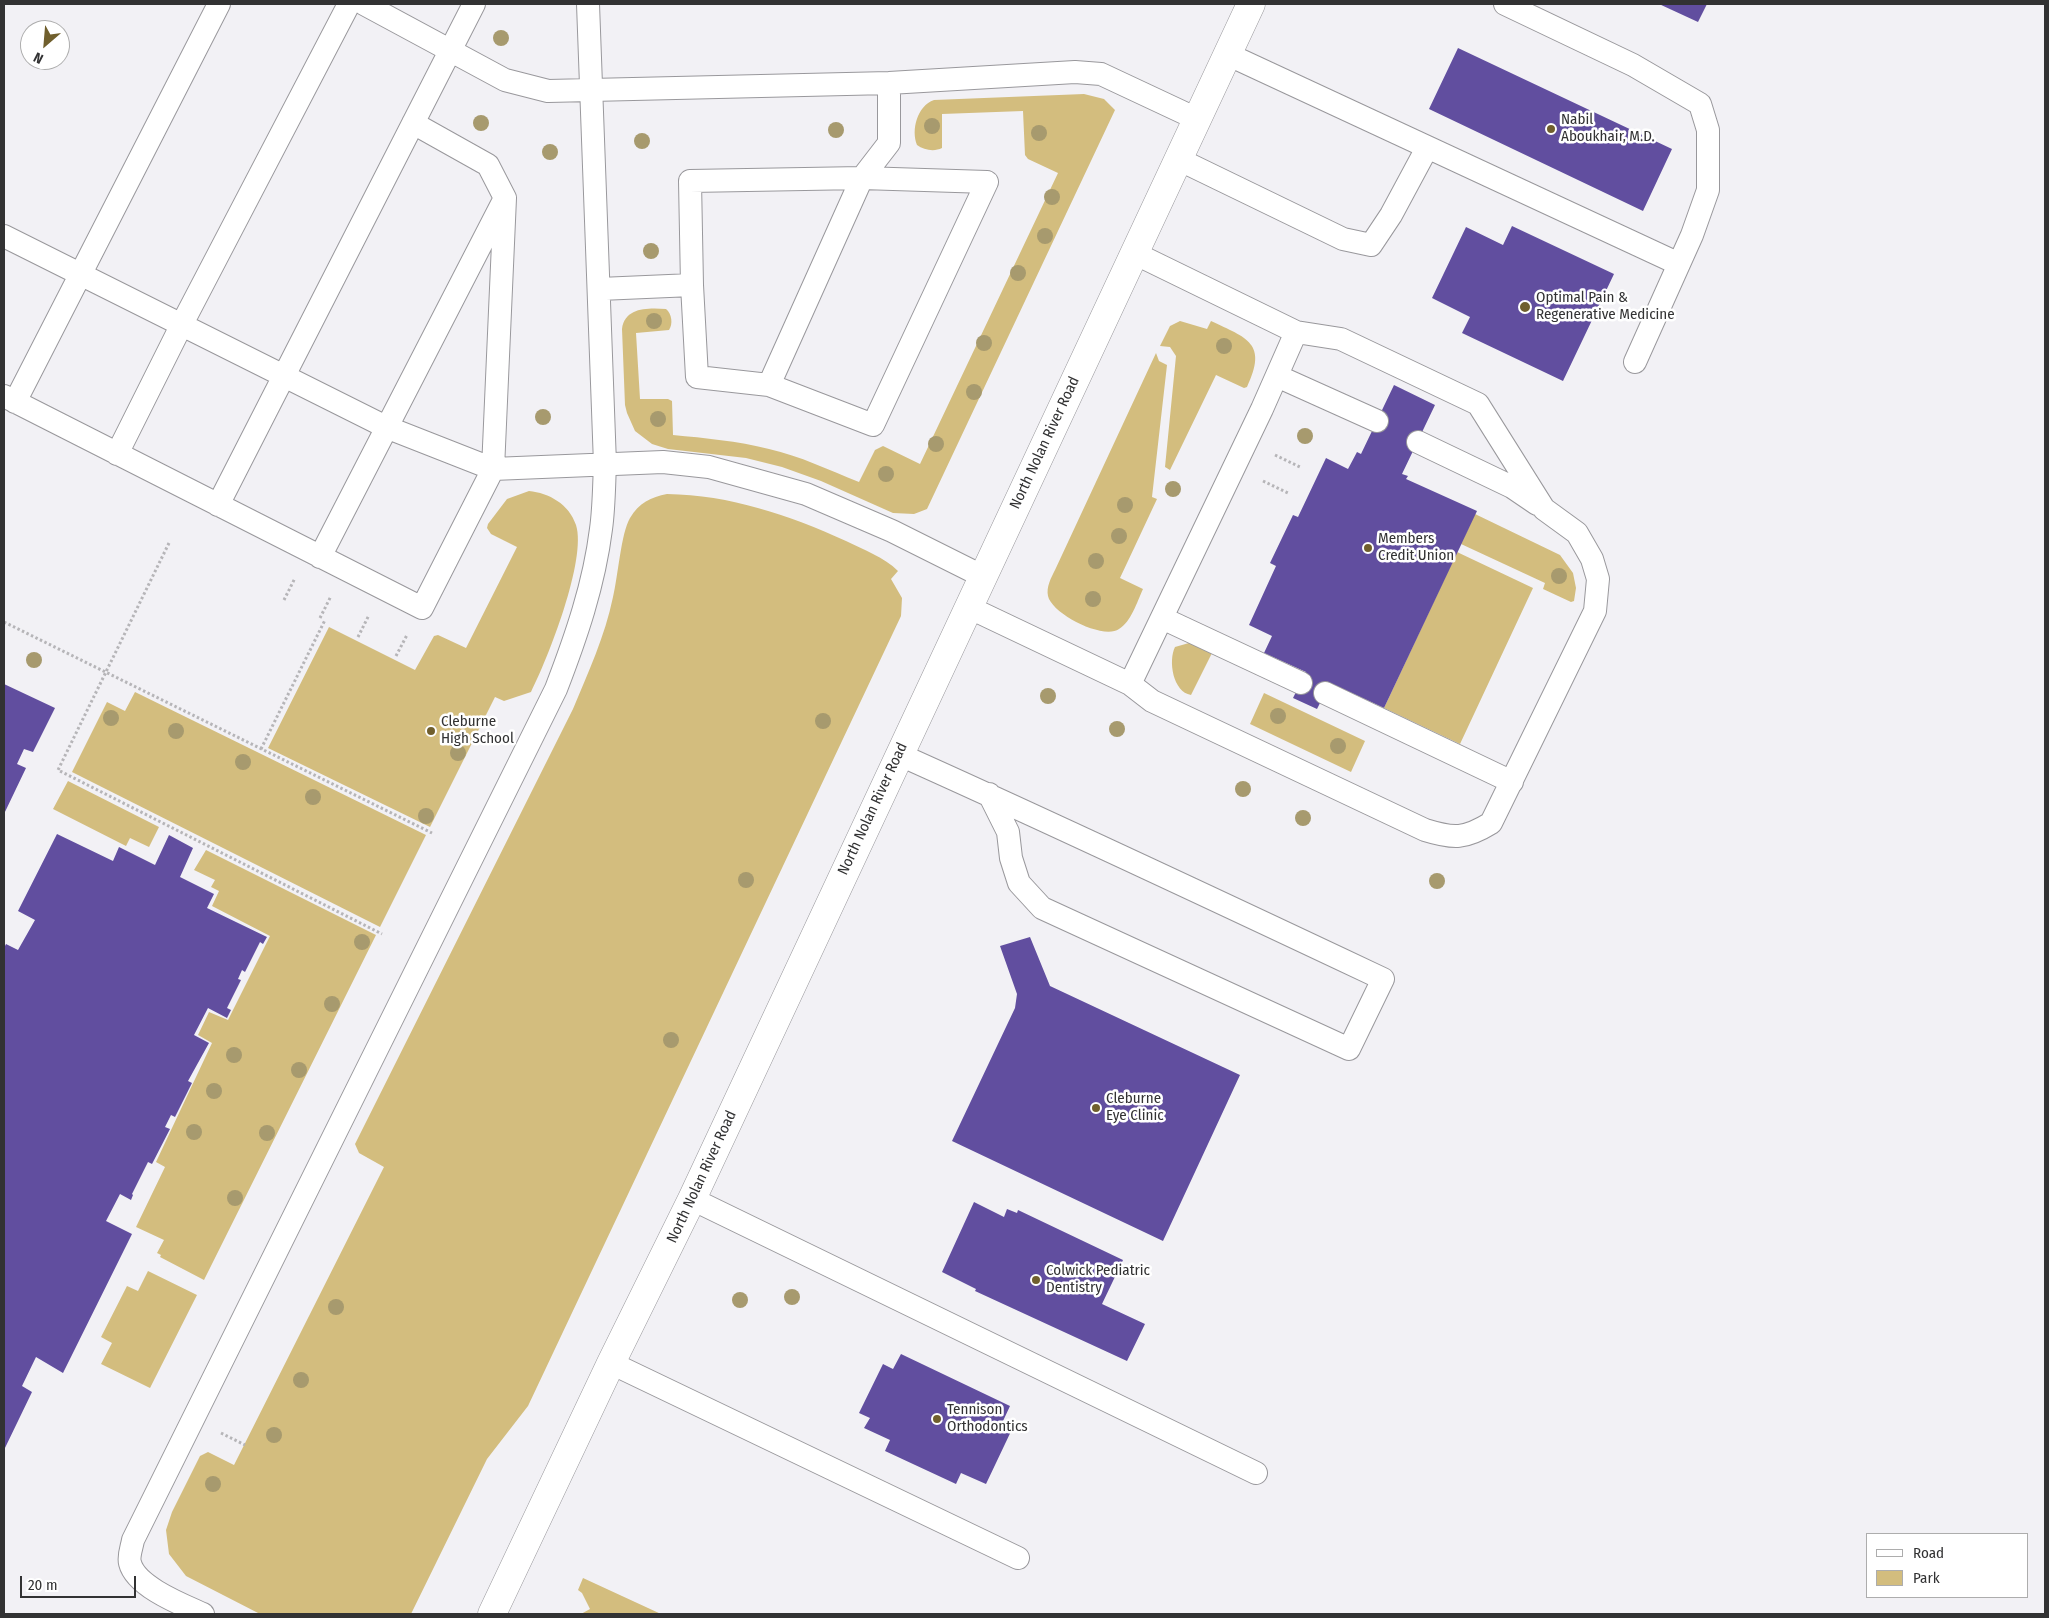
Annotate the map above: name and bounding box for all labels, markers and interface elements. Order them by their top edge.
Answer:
north arrow [20,20,70,70]
text: N [31,48,46,67]
place label: Nabil Aboukhair, M.D. [1561,111,1655,146]
marker: Nabil Aboukhair, M.D. [1545,123,1557,135]
place label: Optimal Pain & Regenerative Medicine [1536,289,1675,324]
marker: Optimal Pain & Regenerative Medicine [1518,300,1532,314]
street label: North Nolan River Road [1006,374,1084,512]
place label: Members Credit Union [1378,530,1454,565]
marker: Members Credit Union [1362,542,1374,554]
place label: Cleburne High School [441,713,514,748]
marker: Cleburne High School [425,725,437,737]
street label: North Nolan River Road [834,740,912,878]
place label: Cleburne Eye Clinic [1106,1090,1164,1125]
marker: Cleburne Eye Clinic [1090,1102,1102,1114]
street label: North Nolan River Road [663,1108,741,1246]
place label: Colwick Pediatric Dentistry [1046,1262,1150,1297]
marker: Colwick Pediatric Dentistry [1030,1274,1042,1286]
place label: Tennison Orthodontics [947,1401,1028,1436]
marker: Tennison Orthodontics [931,1413,943,1425]
legend [1866,1533,2029,1598]
text: Road [1913,1544,1944,1562]
scale bar [22,1566,139,1598]
text: Park [1913,1569,1940,1587]
text: 20 m [28,1576,58,1594]

